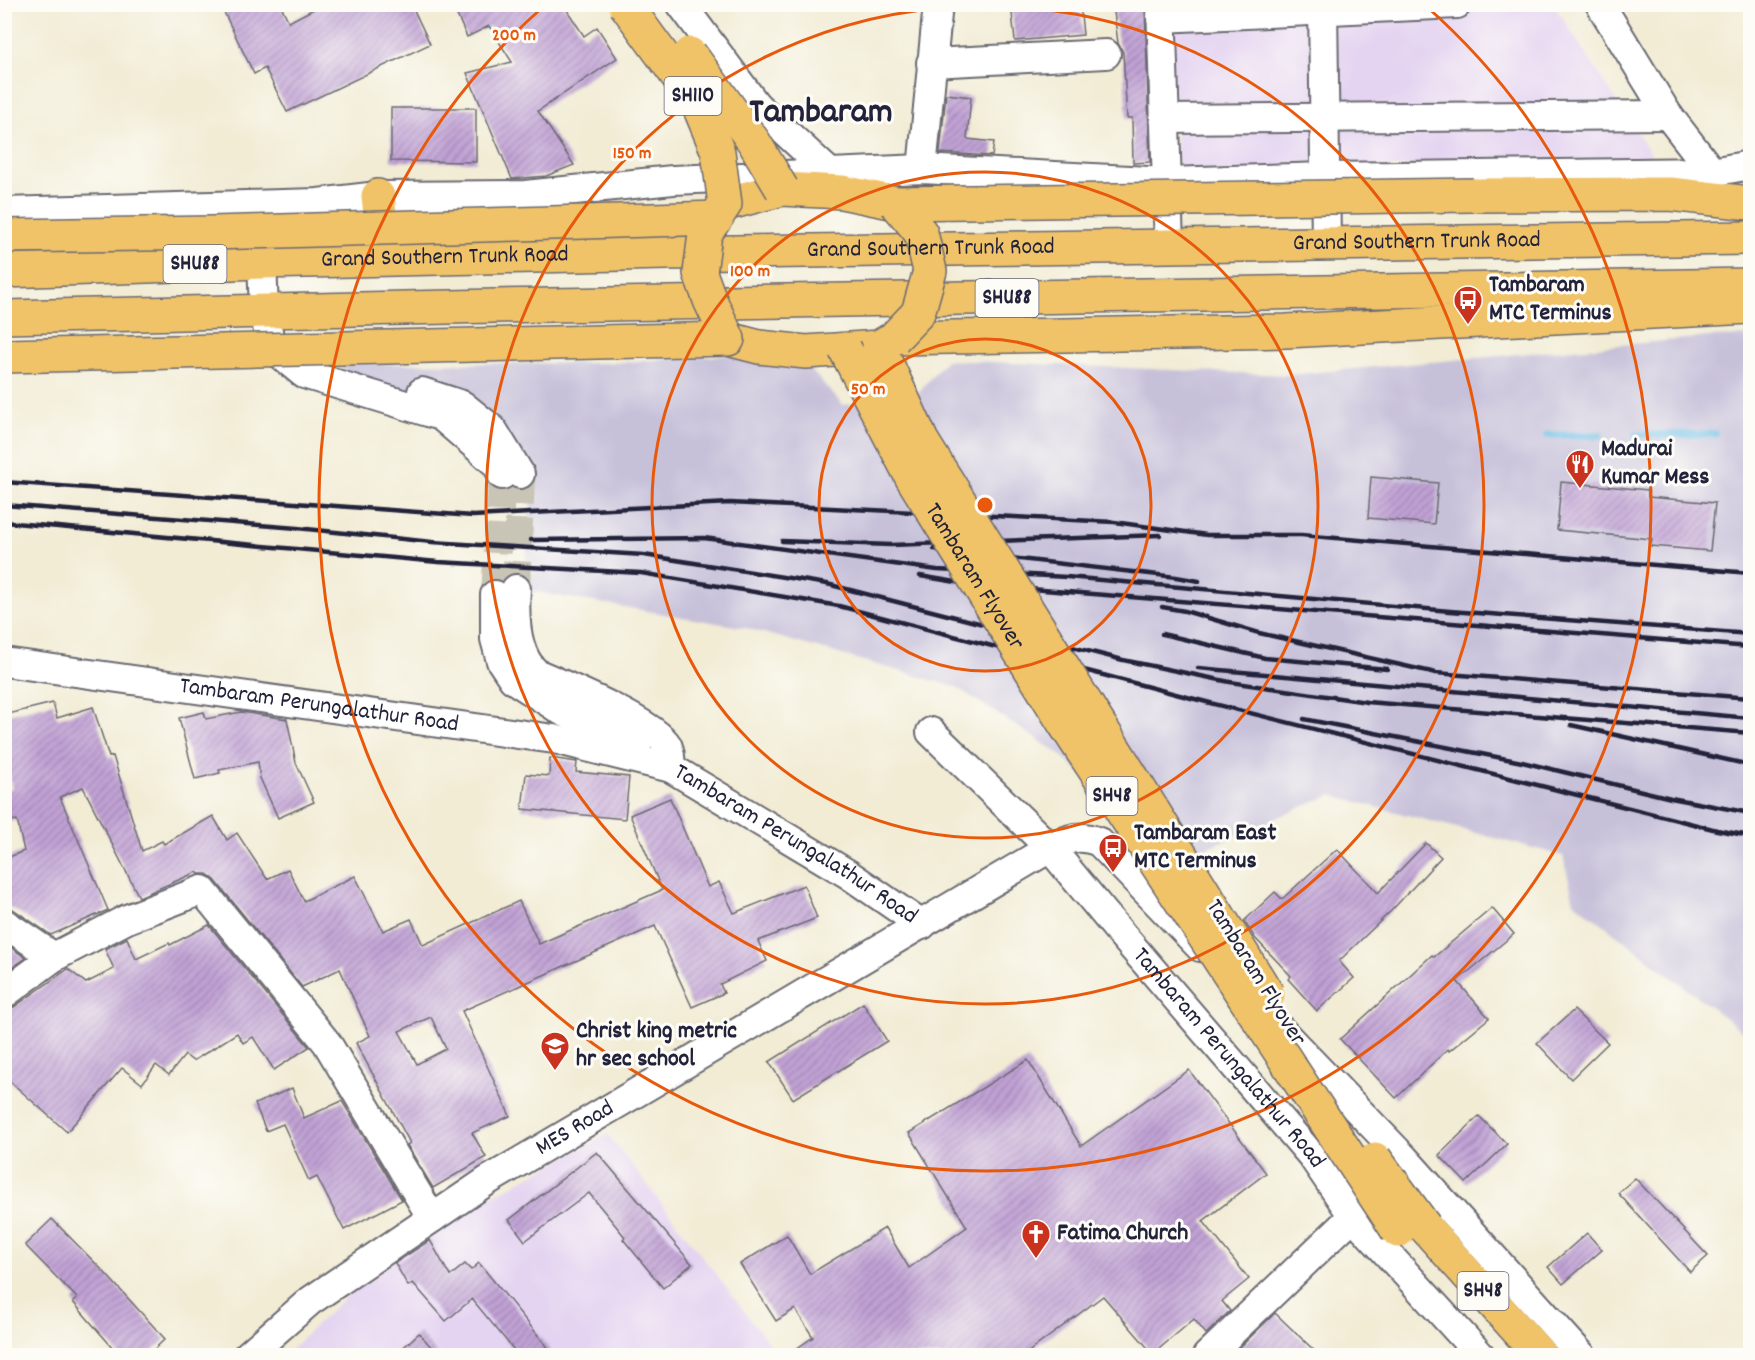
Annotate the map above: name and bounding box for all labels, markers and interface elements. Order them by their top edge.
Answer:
text: 200 m [492,24,536,49]
road number: SH110 [664,77,722,115]
district label: Tambaram [749,88,893,140]
text: 150 m [613,142,651,167]
street label: Grand Southern Trunk Road [1292,224,1541,261]
street label: Grand Southern Trunk Road [807,231,1055,268]
street label: Grand Southern Trunk Road [320,238,569,278]
road number: SHU88 [164,245,226,283]
text: 100 m [730,260,770,285]
place label: Tambaram MTC Terminus [1489,269,1612,331]
road number: SHU88 [976,279,1038,317]
bus stop icon: Tambaram MTC Terminus [1452,284,1484,326]
text: 50 m [851,378,885,403]
place label: Madurai Kumar Mess [1601,433,1709,495]
restaurant icon: Madurai Kumar Mess [1564,448,1596,490]
centre of rings [975,495,995,515]
street label: Tambaram Flyover [915,497,1032,657]
street label: Tambaram Perungalathur Road [177,670,461,742]
street label: Tambaram Perungalathur Road [667,756,924,934]
road number: SH48 [1086,777,1138,815]
place label: Tambaram East MTC Terminus [1134,817,1276,879]
bus stop icon: Tambaram East MTC Terminus [1097,832,1129,874]
street label: Tambaram Flyover [1196,893,1314,1053]
street label: Tambaram Perungalathur Road [1124,941,1333,1176]
place label: Christ king metric hr sec school [576,1015,737,1077]
school or university icon: Christ king metric hr sec school [539,1030,571,1072]
street label: MES Road [530,1092,621,1165]
place label: Fatima Church [1057,1217,1188,1251]
church icon: Fatima Church [1020,1218,1052,1260]
road number: SH48 [1458,1272,1508,1310]

